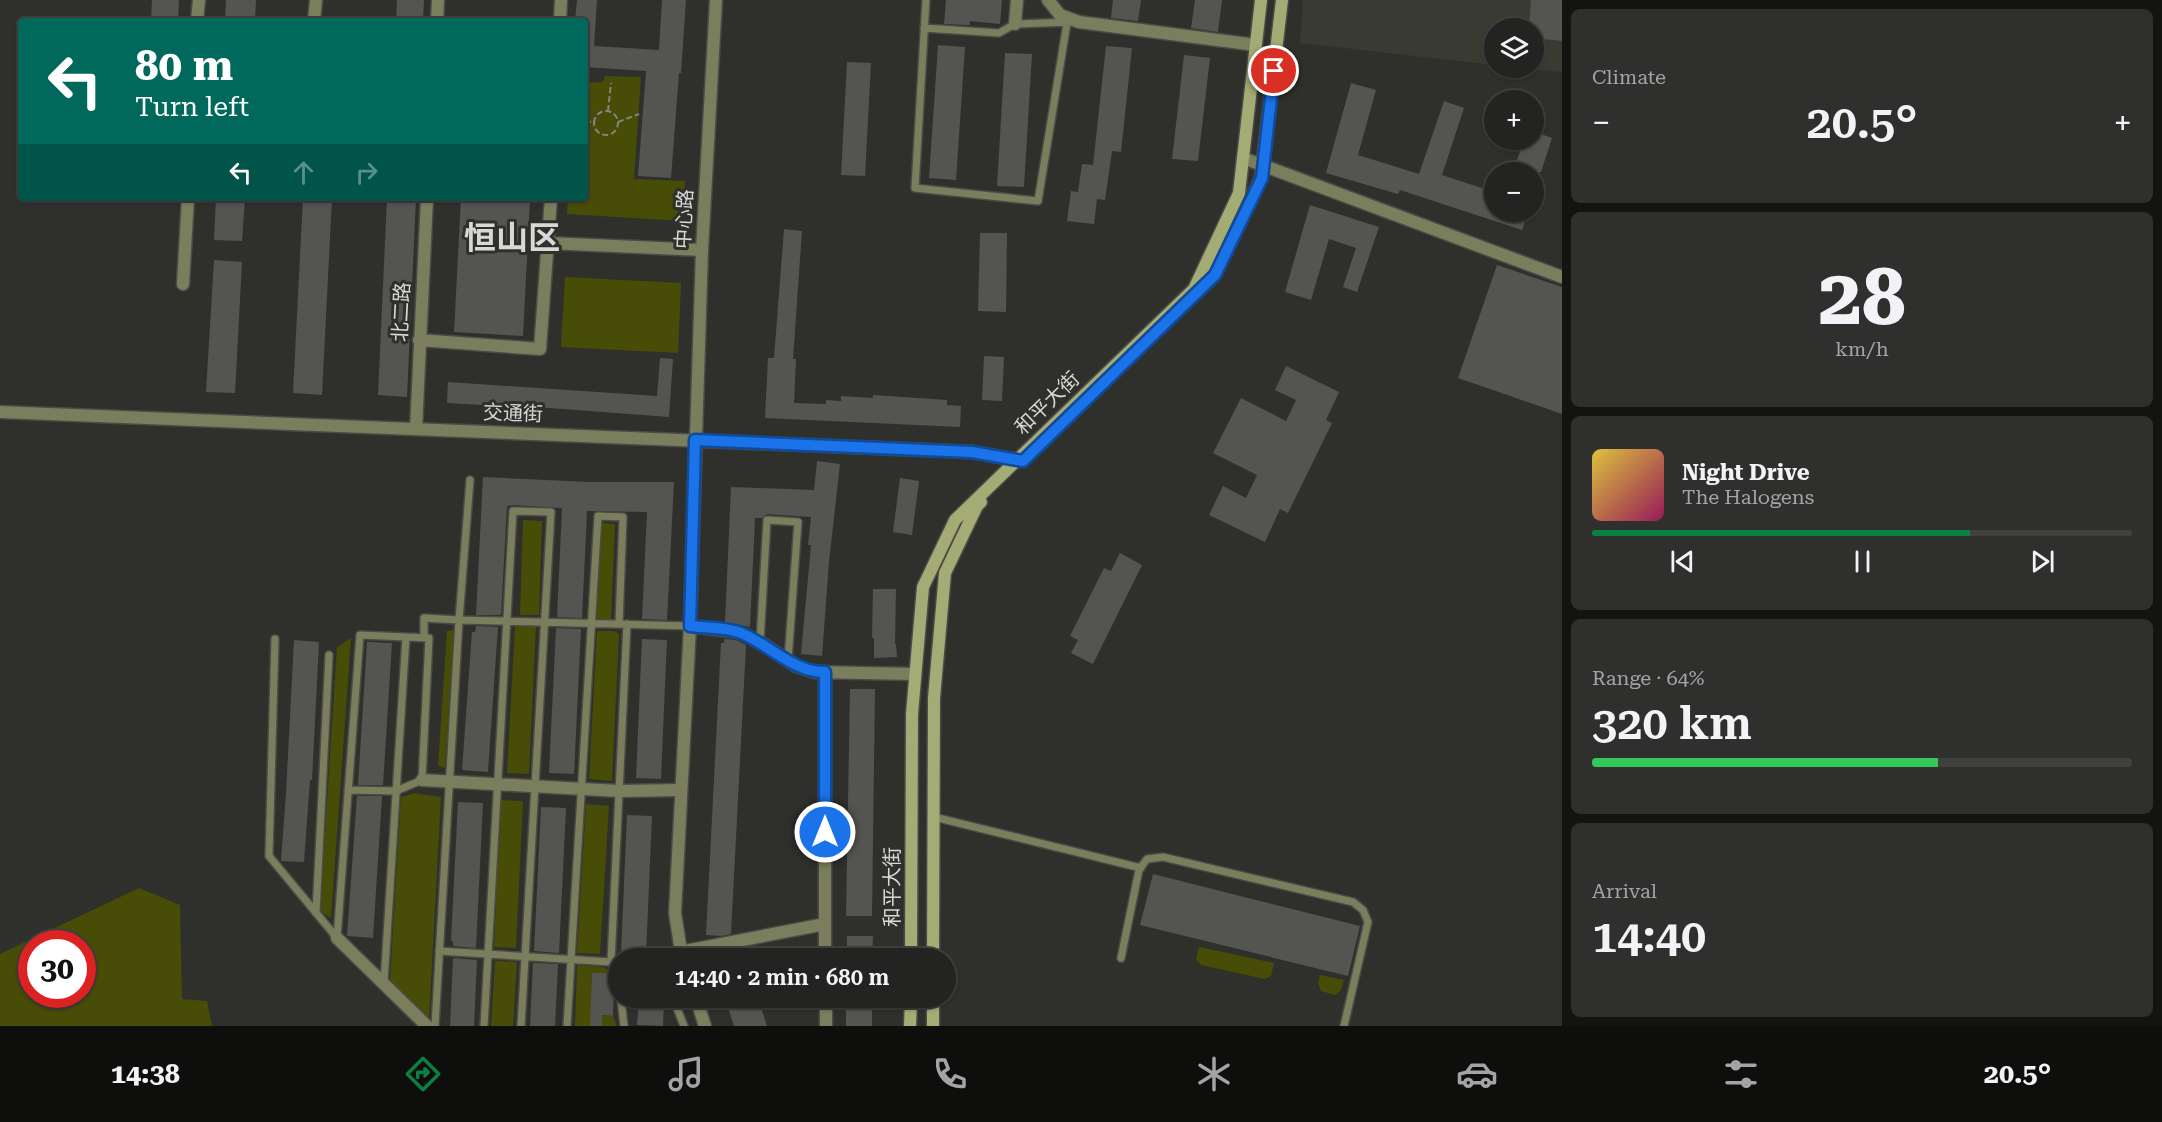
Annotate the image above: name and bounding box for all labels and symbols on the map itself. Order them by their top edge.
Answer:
pin [1248,45,1299,96]
street label: 中心路 [670,188,698,250]
district label: 恒山区 [464,219,560,257]
street label: 北二路 [387,281,415,343]
street label: 和平大街 [1010,367,1084,439]
street label: 交通街 [483,400,543,426]
position arrow [793,800,857,864]
street label: 和平大街 [880,847,904,927]
speed limit sign: 30 [18,930,96,1008]

